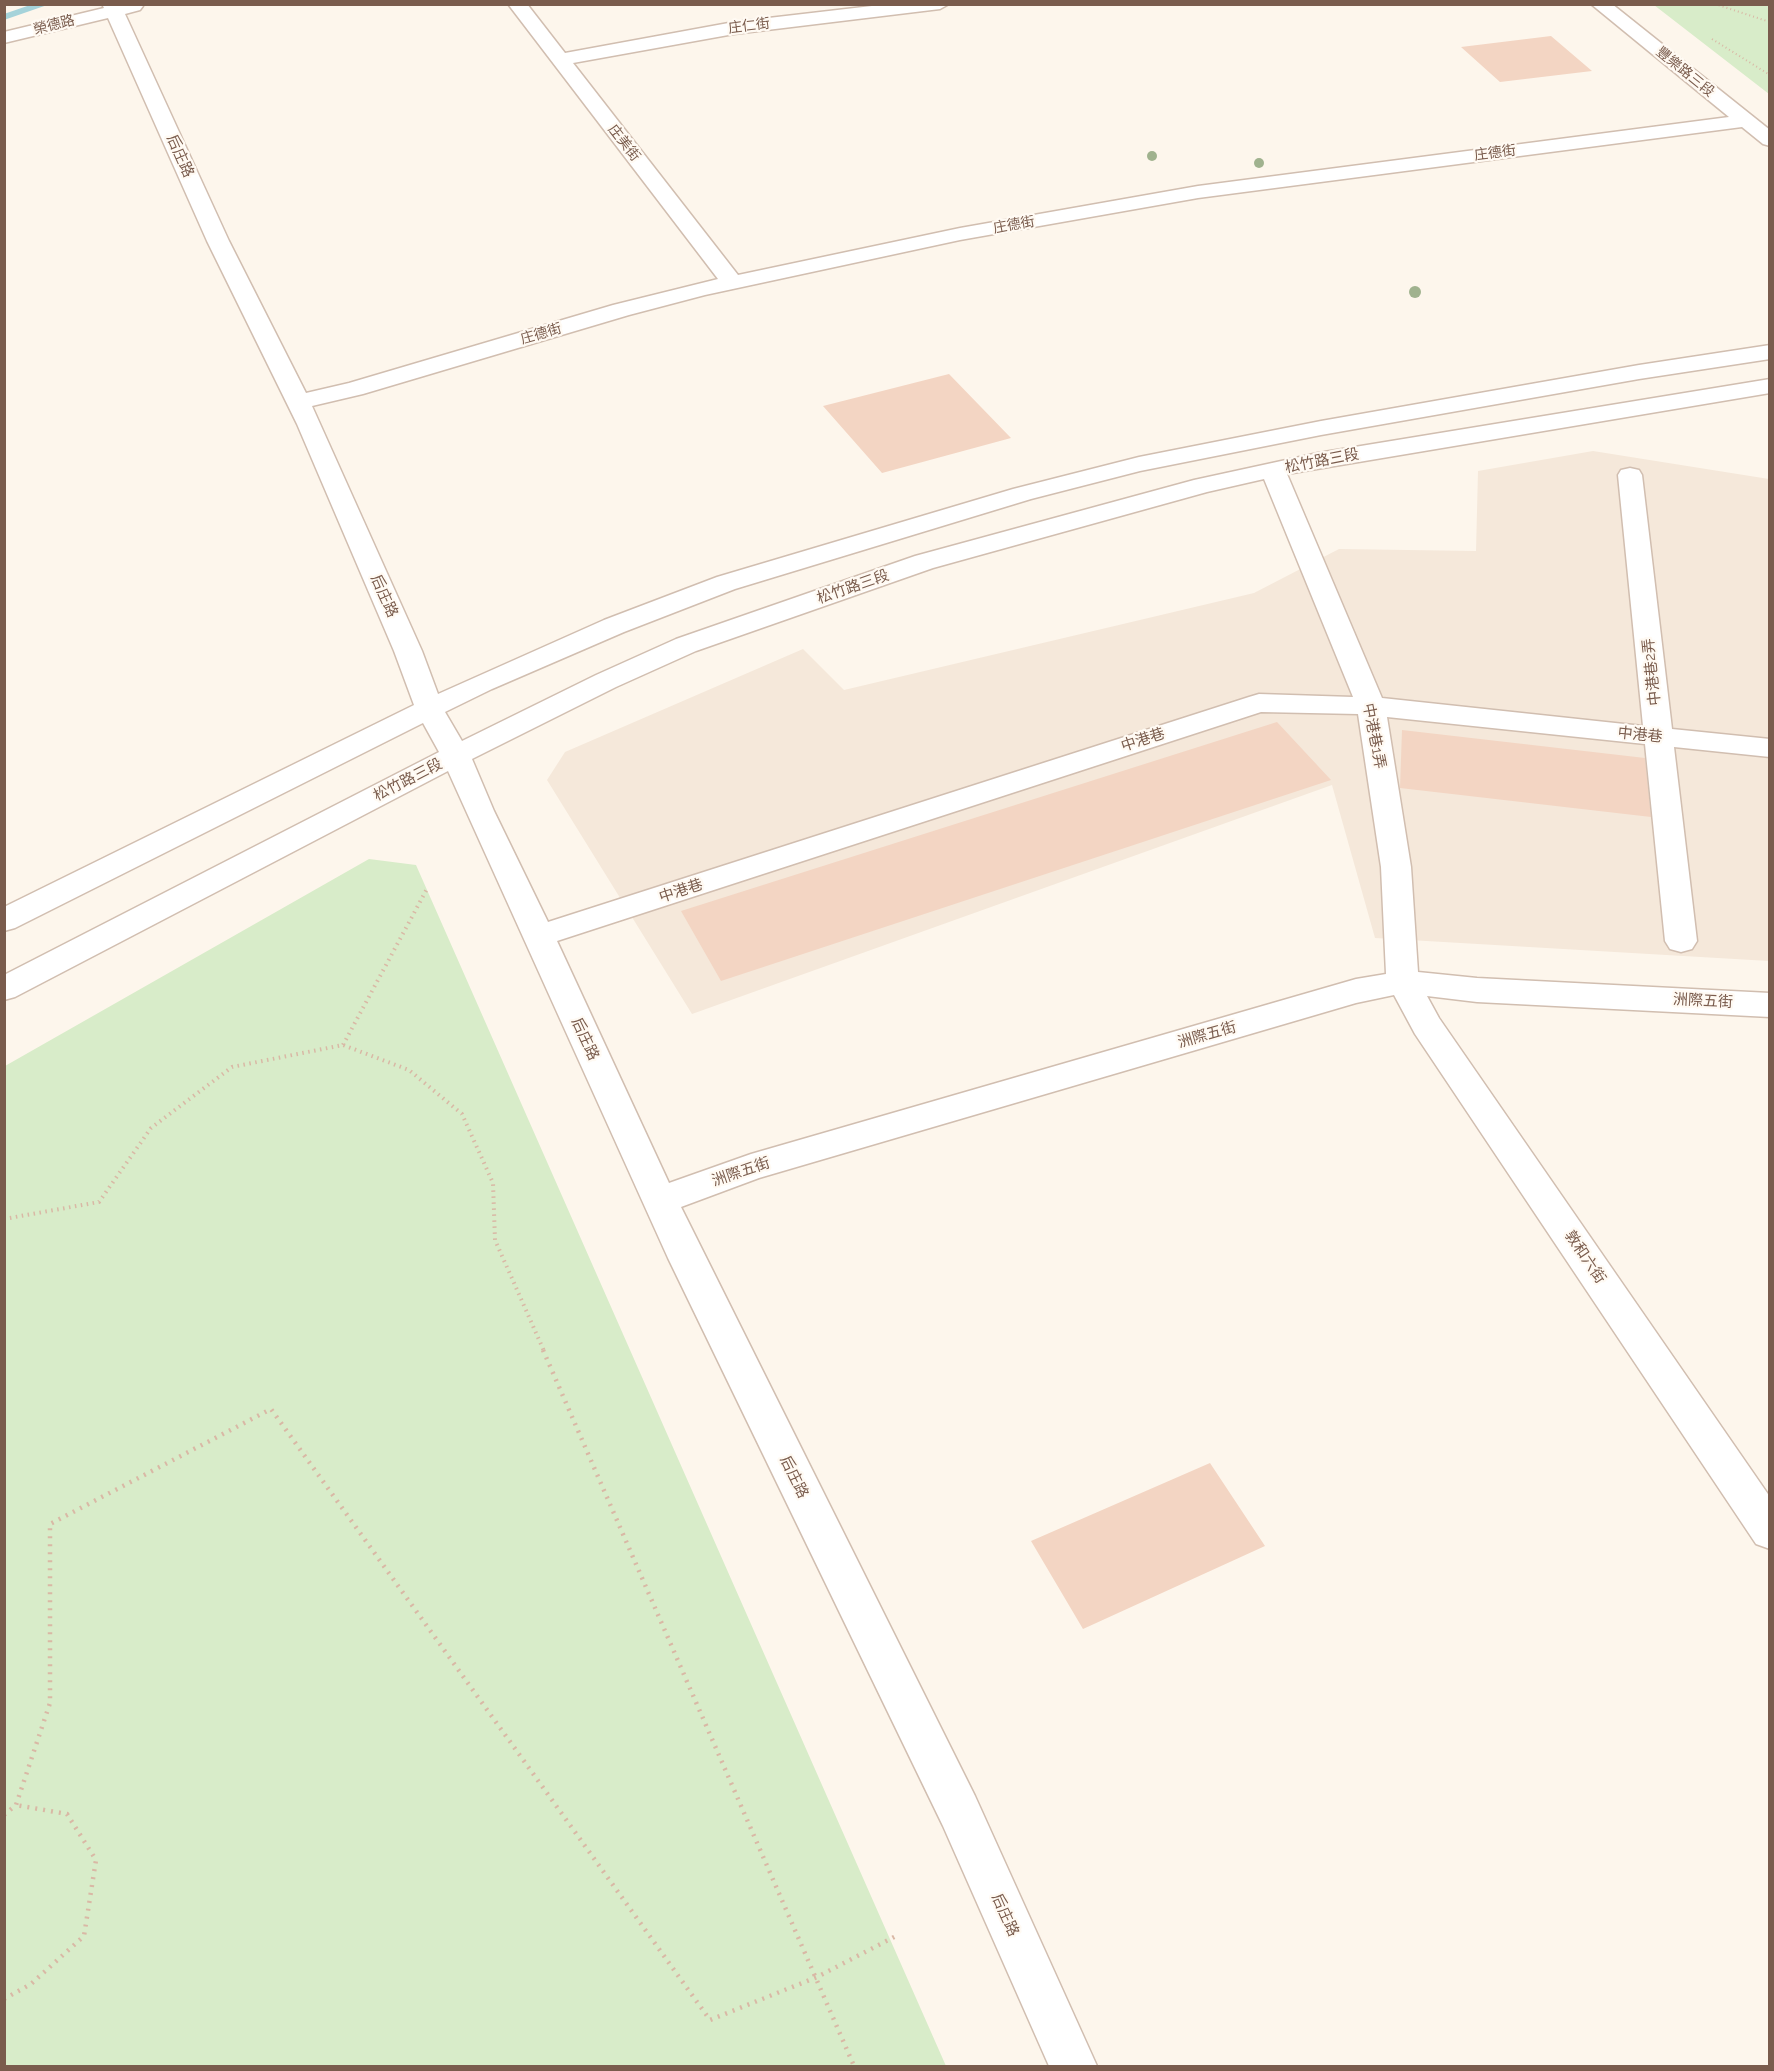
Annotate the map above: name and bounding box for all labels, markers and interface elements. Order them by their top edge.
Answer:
street label: 榮德路 [32,12,76,38]
street label: 庄仁街 [727,15,771,37]
street label: 豐樂路三段 [1653,43,1717,101]
street label: 庄美街 [604,121,644,165]
street label: 后庄路 [163,132,197,180]
street label: 庄德街 [1473,142,1517,164]
street label: 庄德街 [992,213,1036,237]
street label: 庄德街 [518,320,564,348]
street label: 松竹路三段 [1283,445,1361,477]
street label: 松竹路三段 [815,566,891,608]
street label: 后庄路 [367,572,401,620]
street label: 中港巷2弄 [1640,637,1664,707]
street label: 中港巷1弄 [1359,702,1389,770]
street label: 中港巷 [1119,724,1167,756]
street label: 中港巷 [1617,724,1663,746]
street label: 松竹路三段 [371,755,445,805]
street label: 中港巷 [657,875,705,907]
street label: 洲際五街 [1673,990,1733,1012]
street label: 后庄路 [567,1015,603,1063]
street label: 洲際五街 [1176,1018,1238,1052]
street label: 洲際五街 [710,1154,772,1190]
street label: 敦和六街 [1561,1227,1609,1287]
street label: 后庄路 [776,1453,812,1501]
street label: 后庄路 [988,1891,1022,1939]

